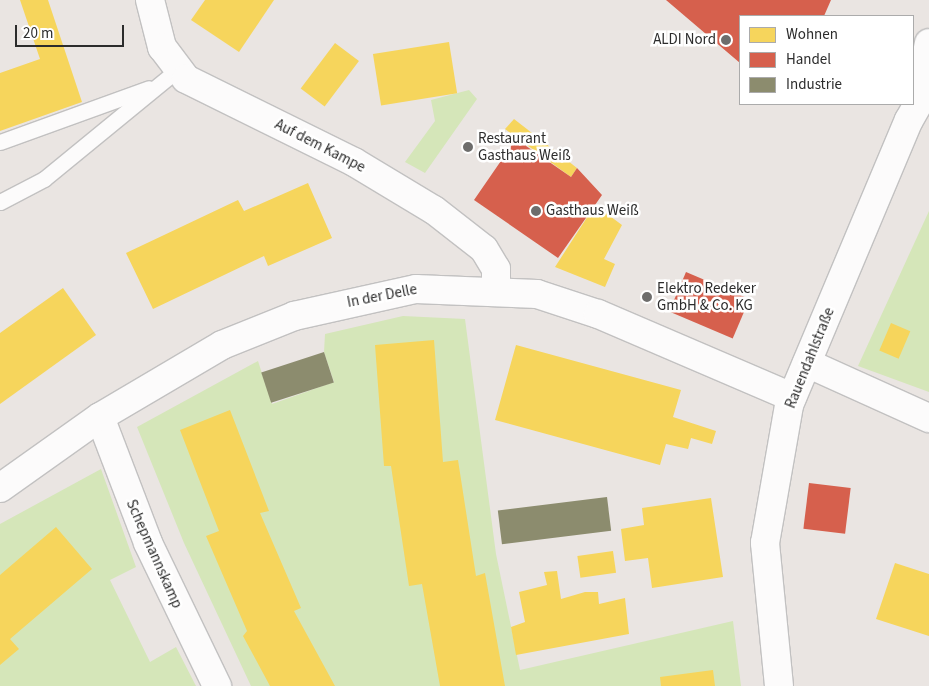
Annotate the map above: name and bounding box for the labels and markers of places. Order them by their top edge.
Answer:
place label: ALDI Nord [653,31,716,49]
marker: ALDI Nord [720,34,732,46]
place label: Restaurant Gasthaus Weiß [478,129,571,164]
marker: Restaurant Gasthaus Weiß [462,141,474,153]
place label: Gasthaus Weiß [546,202,639,220]
marker: Gasthaus Weiß [530,205,542,217]
place label: Elektro Redeker GmbH & Co. KG [657,279,756,314]
marker: Elektro Redeker GmbH & Co. KG [641,291,653,303]

